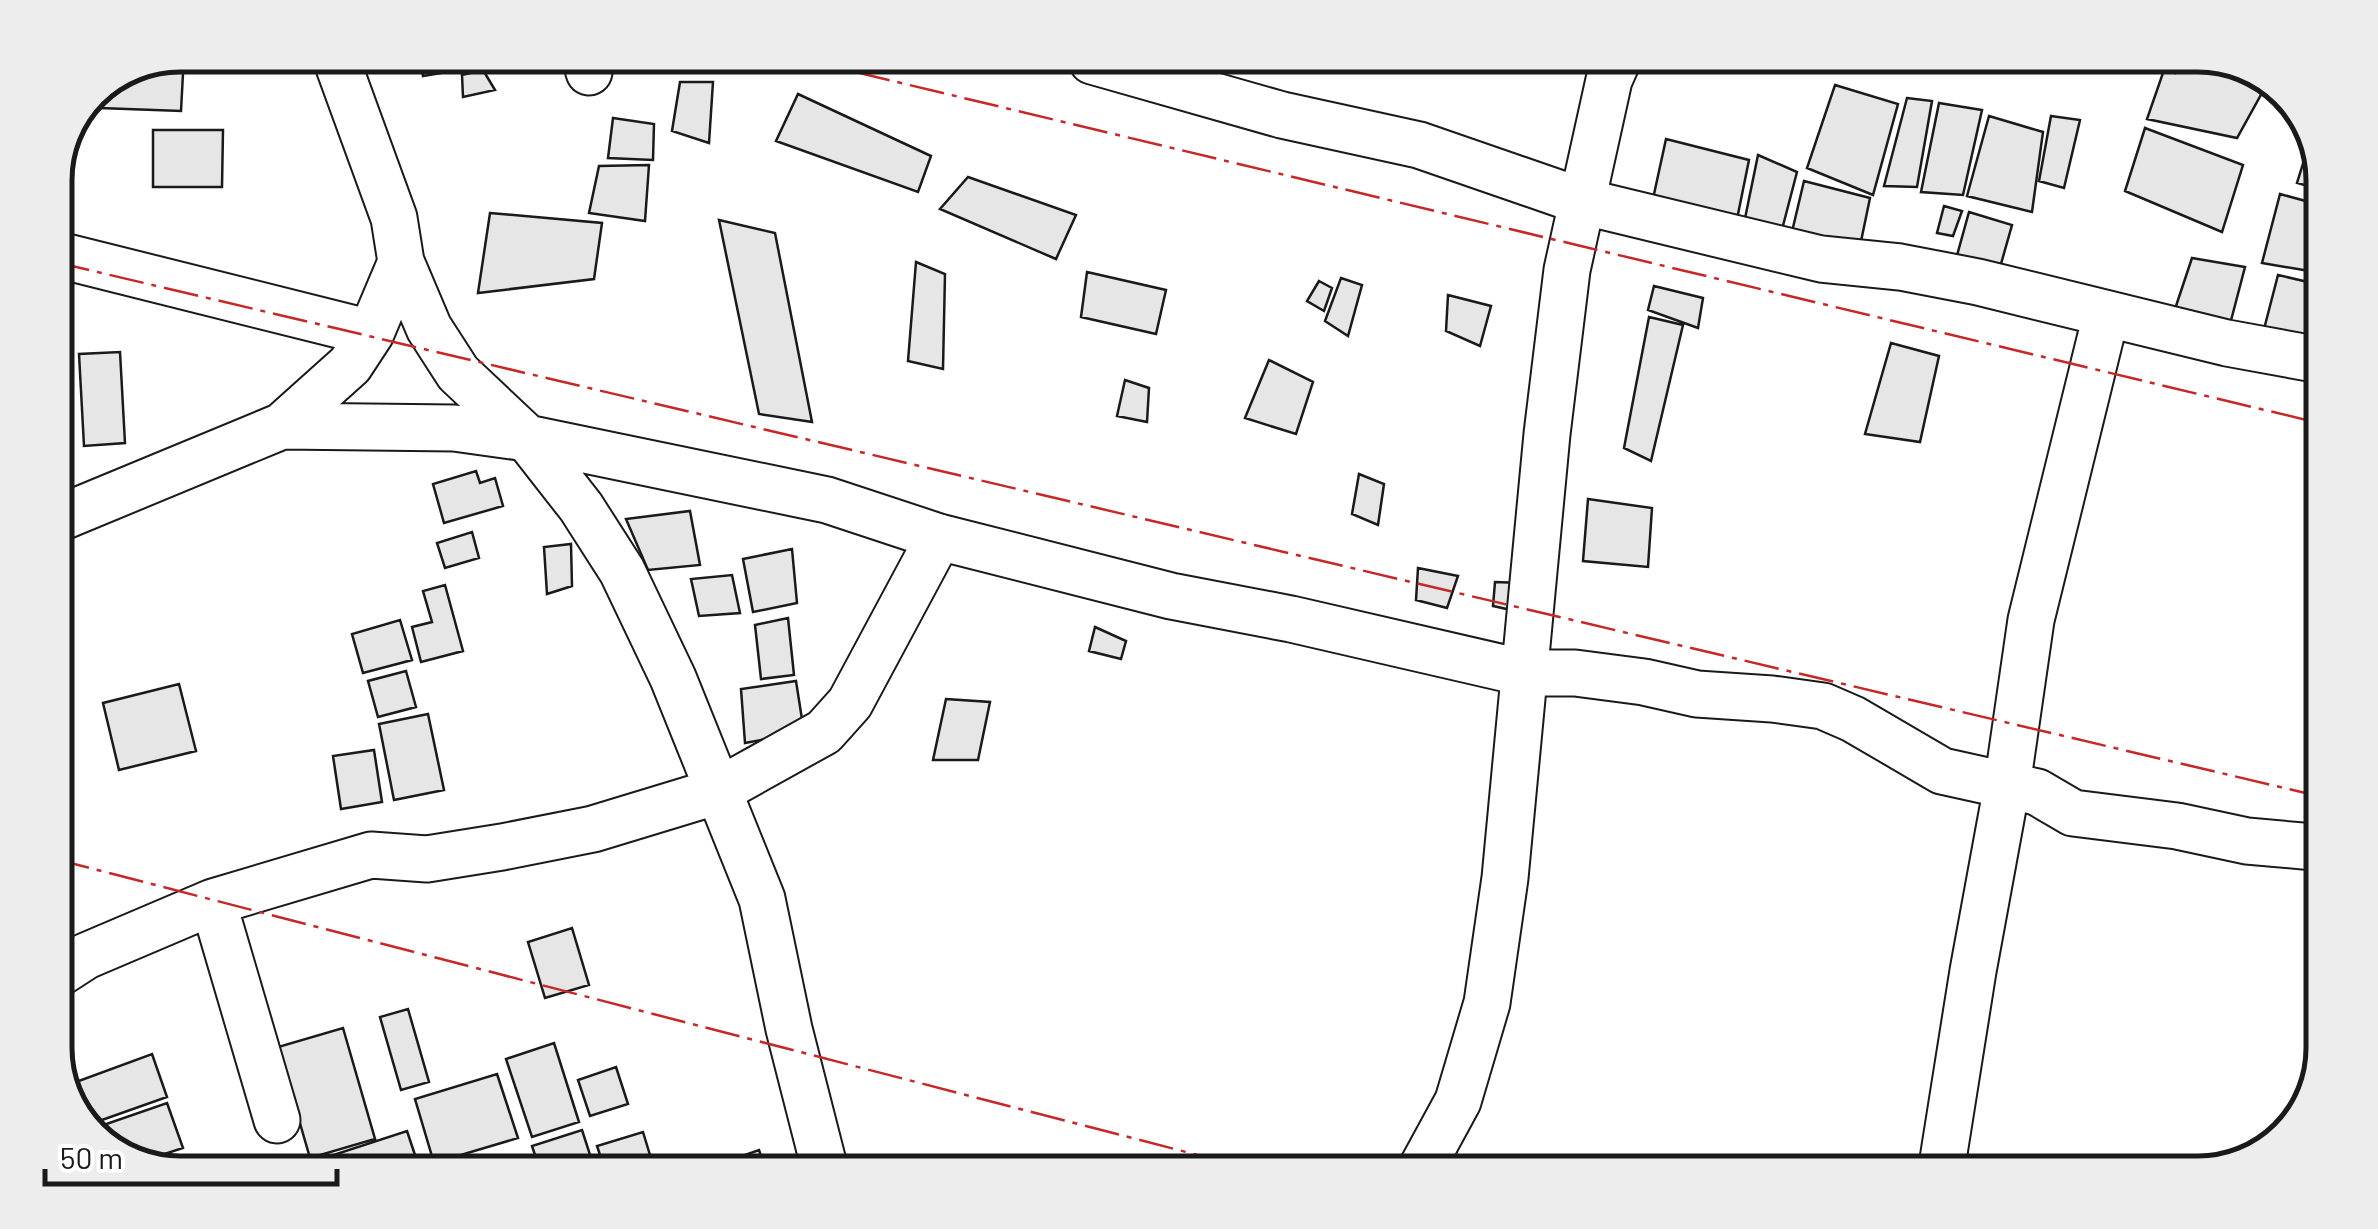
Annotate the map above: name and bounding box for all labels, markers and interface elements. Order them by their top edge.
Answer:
scale bar [45,1124,338,1186]
text: 50 m [60,1139,123,1175]

